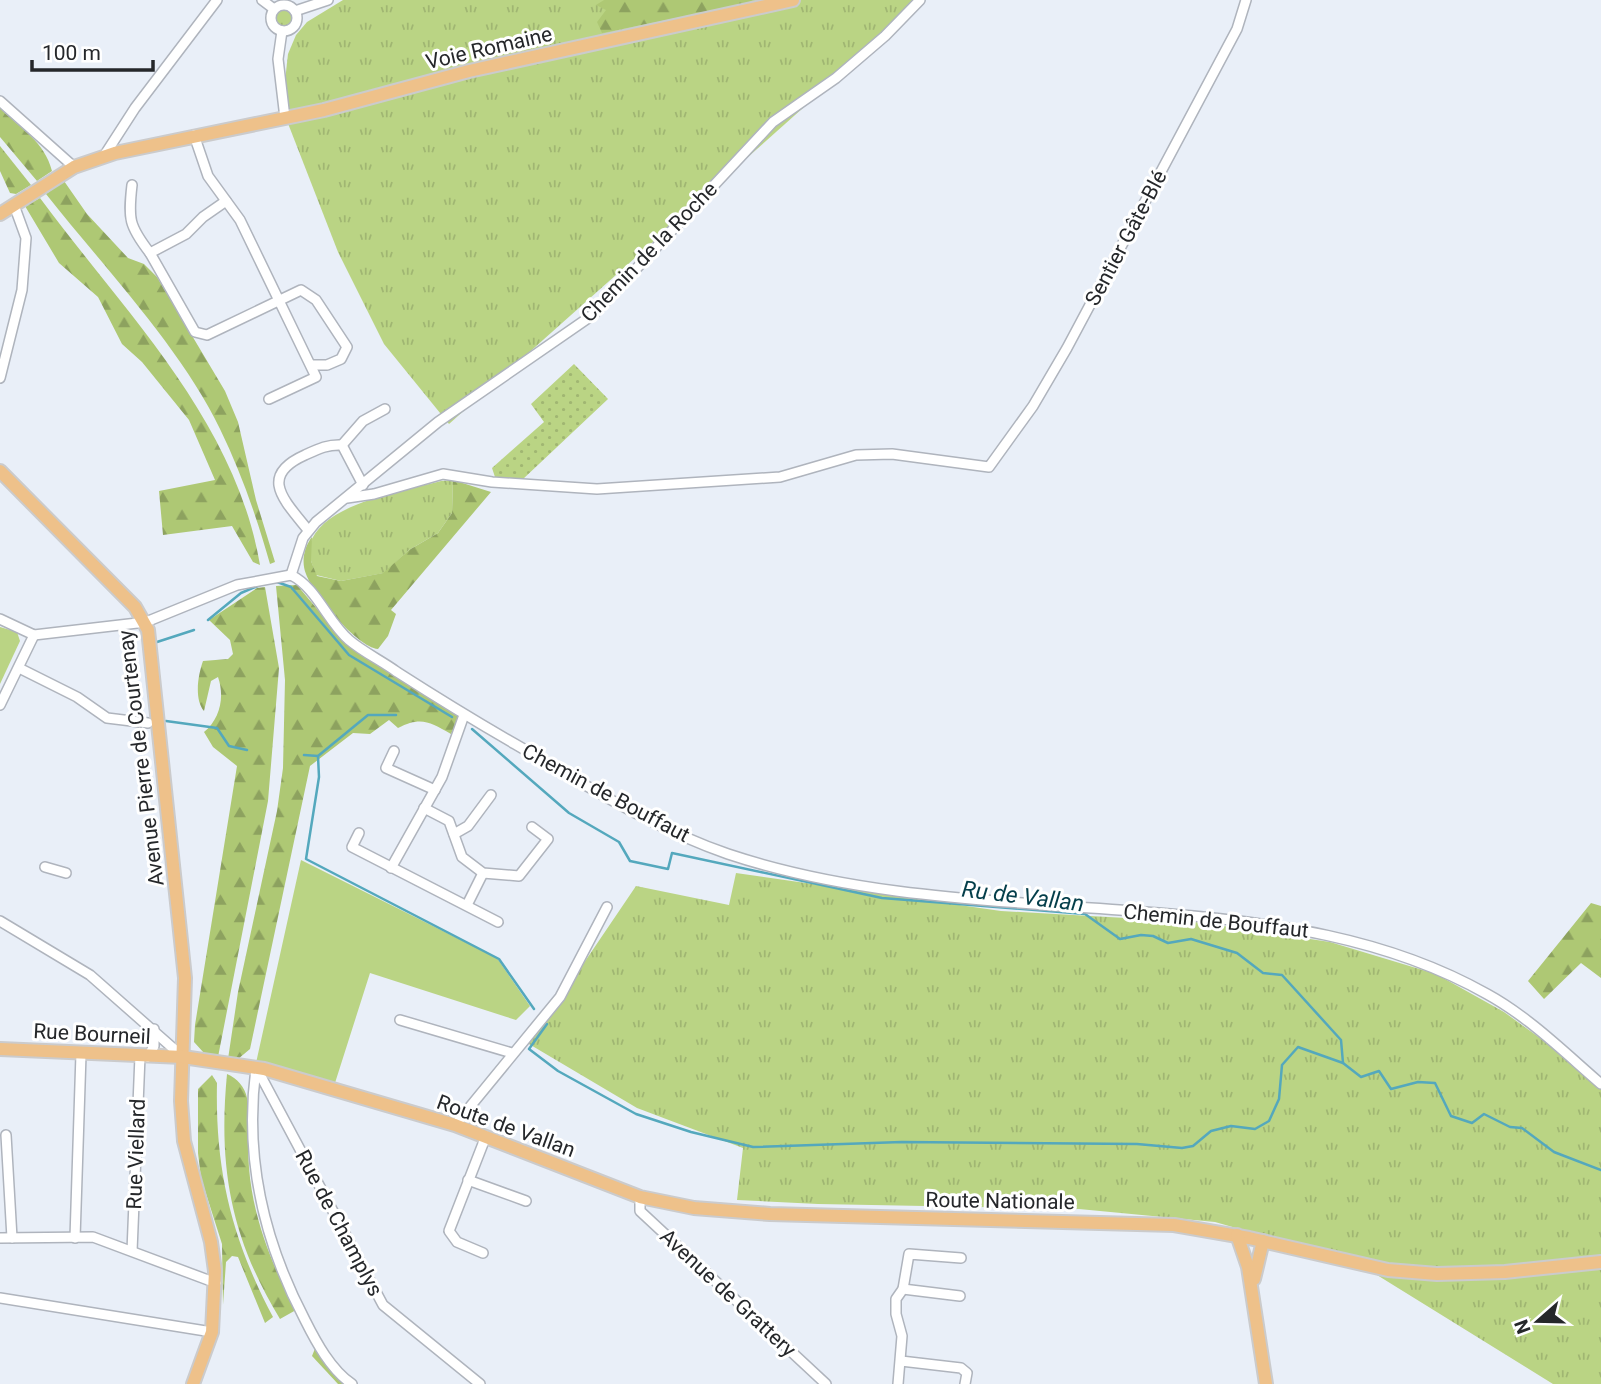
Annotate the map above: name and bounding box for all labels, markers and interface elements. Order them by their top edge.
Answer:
street label: Voie Romaine [423,22,555,74]
scale bar [32,28,152,72]
text: 100 m [42,41,101,65]
street label: Sentier Gâte-Blé [1080,166,1172,310]
street label: Chemin de la Roche [576,177,722,327]
street label: Avenue Pierre de Courtenay [113,629,169,887]
street label: Chemin de Bouffaut [518,739,694,847]
water label: Ru de Vallan [960,876,1086,917]
street label: Chemin de Bouffaut [1122,899,1310,943]
street label: Rue Bourneil [33,1019,151,1049]
street label: Route de Vallan [434,1090,578,1162]
street label: Rue Viellard [122,1098,150,1210]
street label: Rue de Champlys [290,1146,388,1300]
street label: Route Nationale [925,1188,1075,1214]
street label: Avenue de Grattery [655,1224,801,1362]
north arrow [1503,1286,1573,1356]
text: N [1509,1316,1536,1337]

